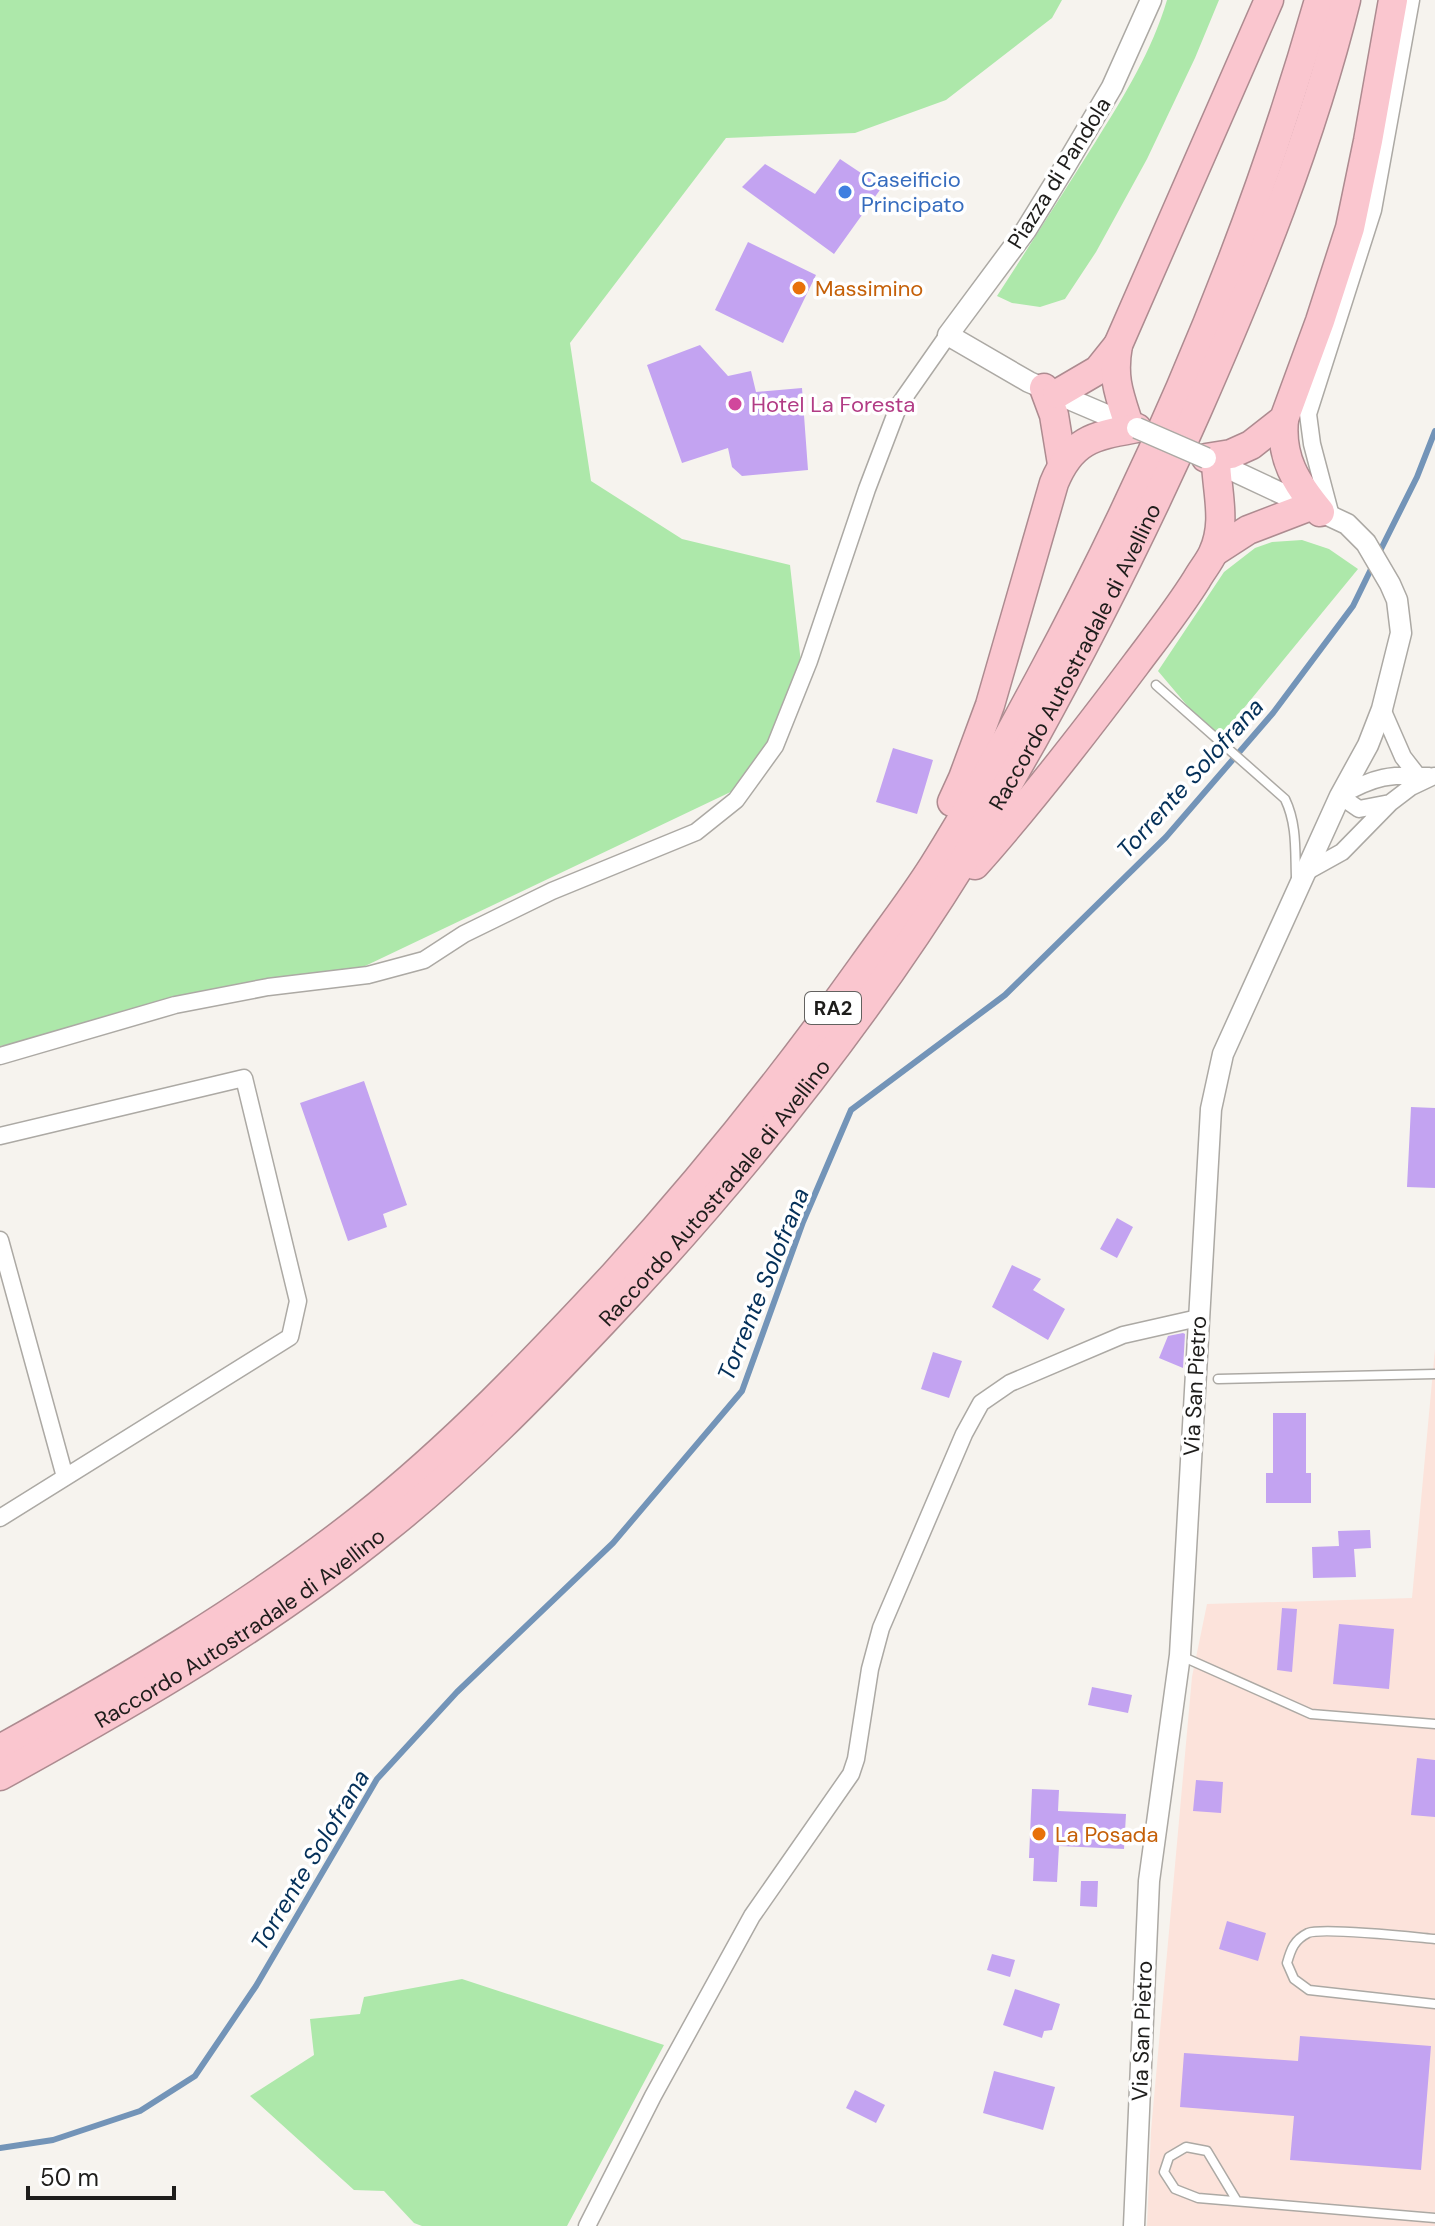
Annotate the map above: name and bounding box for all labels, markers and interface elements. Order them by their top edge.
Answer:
street label: Piazza di Pandola [1001,92,1117,254]
place label: Caseificio Principato [861,165,964,219]
marker: Caseificio Principato [836,183,854,201]
place label: Massimino [815,274,923,303]
marker: Massimino [790,279,808,297]
place label: Hotel La Foresta [751,390,915,419]
marker: Hotel La Foresta [726,395,744,413]
street label: Raccordo Autostradale di Avellino [982,498,1167,815]
water label: Torrente Solofrana [1110,691,1270,865]
road number: RA2 [805,992,861,1024]
street label: Raccordo Autostradale di Avellino [592,1053,836,1332]
water label: Torrente Solofrana [710,1183,816,1385]
street label: Via San Pietro [1177,1315,1213,1457]
street label: Raccordo Autostradale di Avellino [89,1521,391,1734]
water label: Torrente Solofrana [244,1764,376,1956]
place label: La Posada [1055,1820,1158,1849]
marker: La Posada [1030,1825,1048,1843]
street label: Via San Pietro [1125,1960,1159,2102]
scale bar [28,2150,174,2200]
text: 50 m [40,2162,99,2193]

